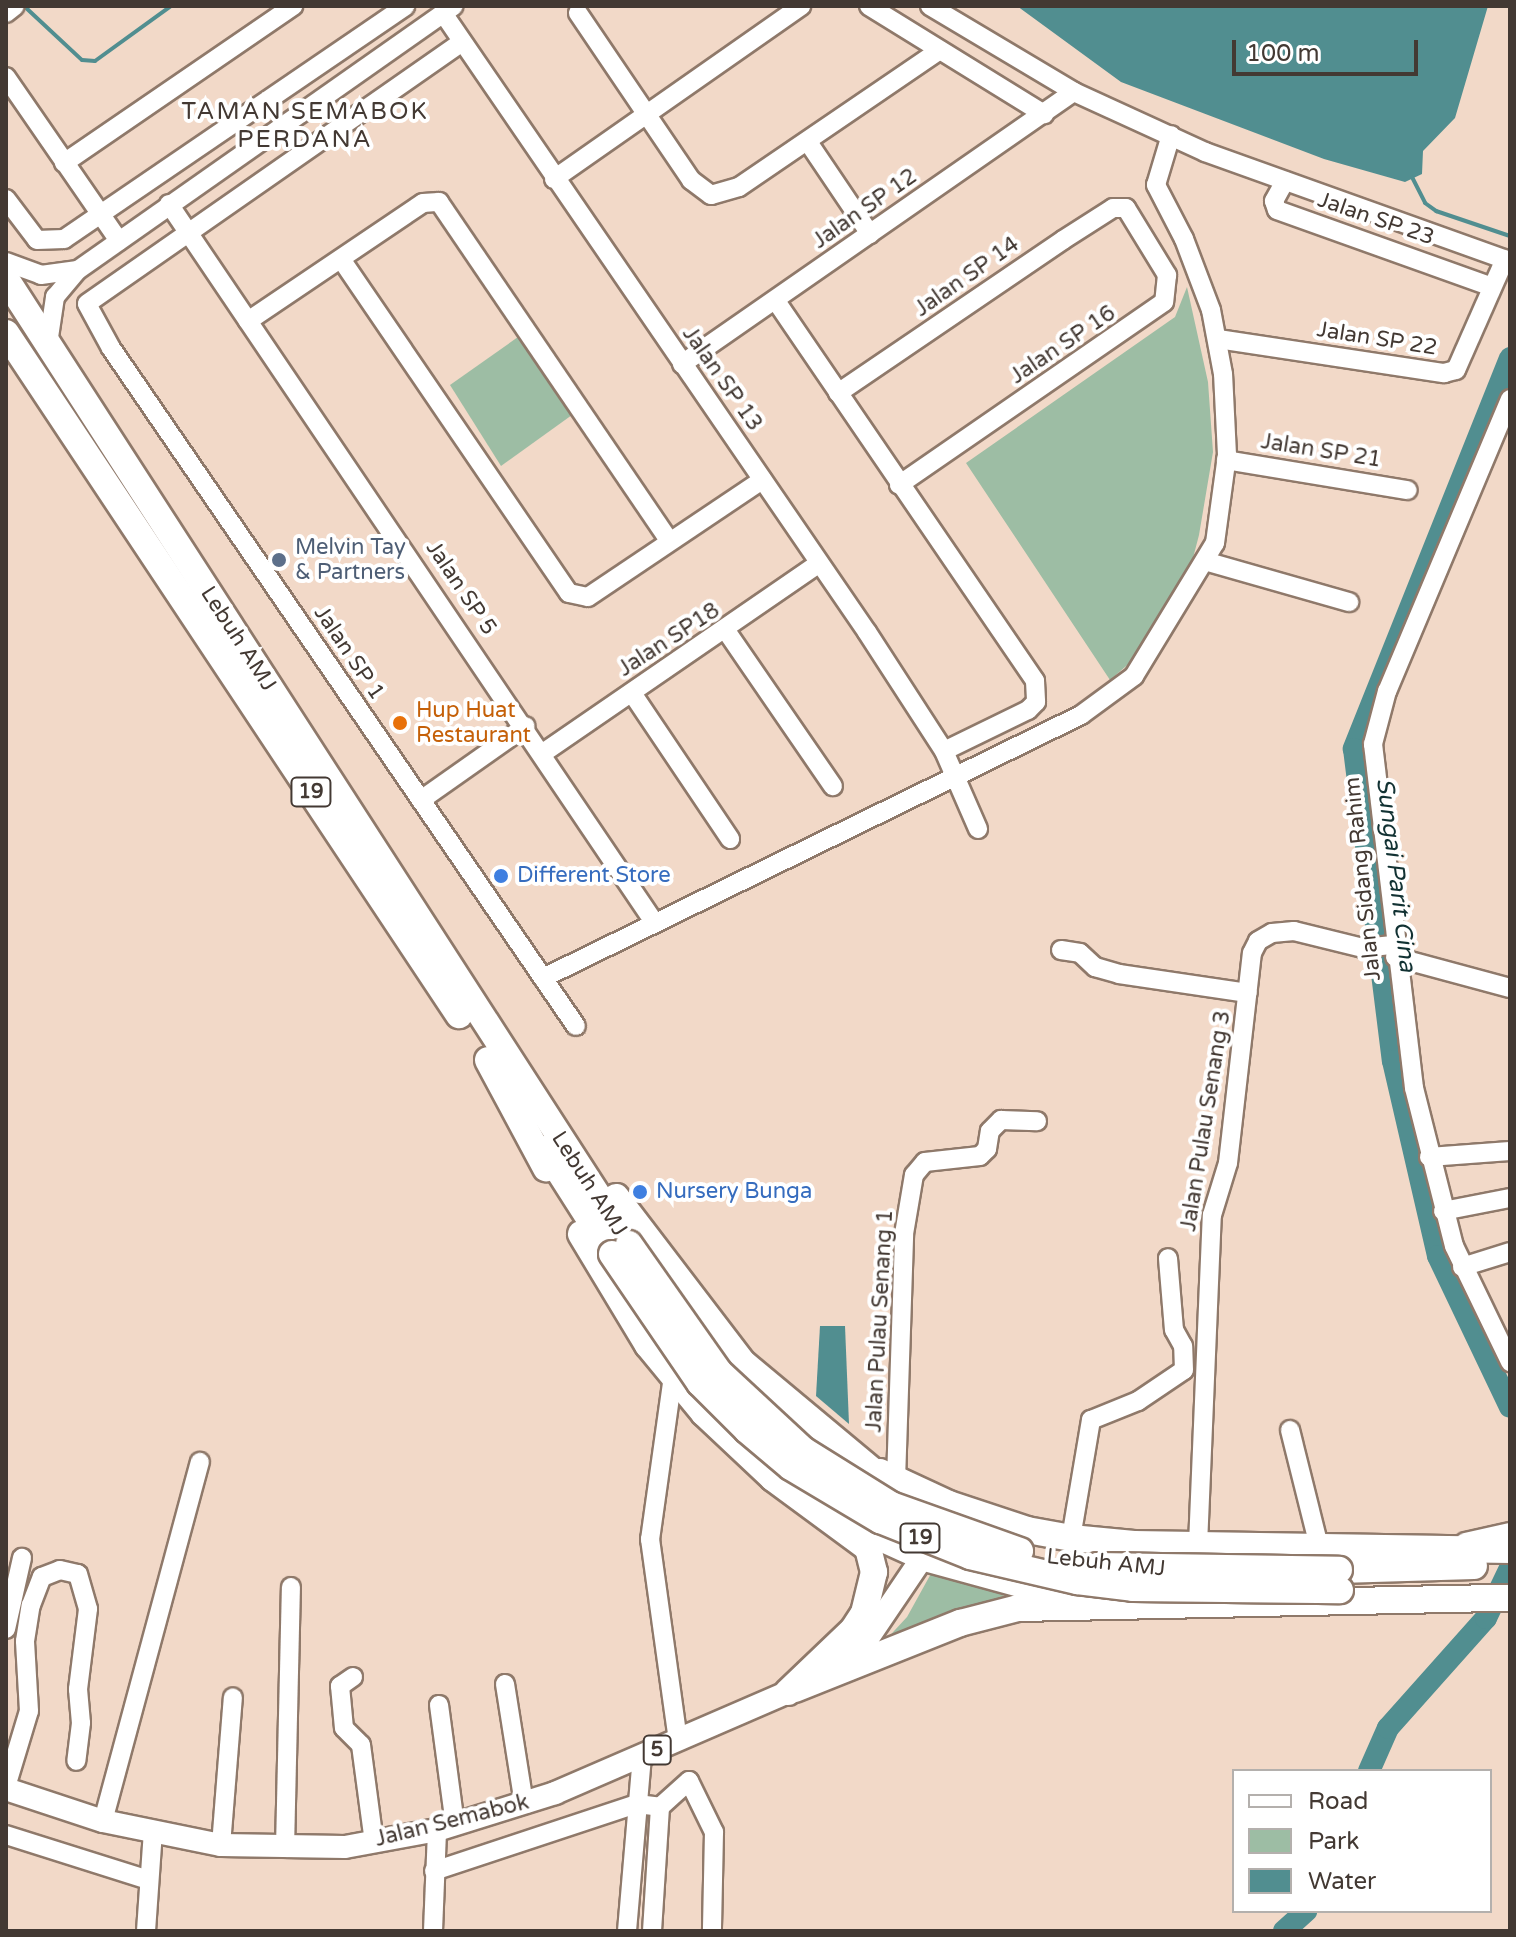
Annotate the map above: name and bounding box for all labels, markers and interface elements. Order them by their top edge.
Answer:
scale bar [1236,24,1422,74]
text: 100 m [1246,39,1320,68]
district label: TAMAN SEMABOK PERDANA [181,98,429,154]
street label: Jalan SP 12 [808,163,922,255]
street label: Jalan SP 23 [1314,187,1438,251]
street label: Jalan SP 14 [910,231,1024,323]
street label: Jalan SP 16 [1005,300,1121,390]
street label: Jalan SP 22 [1315,316,1439,362]
street label: Jalan SP 13 [676,322,768,436]
street label: Jalan SP 21 [1259,428,1383,474]
place label: Melvin Tay & Partners [295,534,406,586]
street label: Jalan SP 5 [420,536,502,640]
marker: Melvin Tay & Partners [270,551,288,569]
street label: Lebuh AMJ [194,582,282,696]
street label: Jalan SP18 [613,597,725,683]
street label: Jalan SP 1 [308,601,390,705]
place label: Hup Huat Restaurant [416,697,531,748]
marker: Hup Huat Restaurant [391,714,409,732]
road number: 19 [289,776,333,808]
street label: Jalan Sidang Rahim [1339,776,1387,982]
water label: Sungai Parit Cina [1370,776,1422,974]
place label: Different Store [517,863,671,889]
marker: Different Store [492,867,510,885]
street label: Jalan Pulau Senang 3 [1176,1009,1236,1233]
street label: Lebuh AMJ [545,1127,633,1241]
place label: Nursery Bunga [656,1179,812,1205]
marker: Nursery Bunga [631,1183,649,1201]
street label: Jalan Pulau Senang 1 [861,1209,899,1433]
road number: 19 [898,1522,942,1554]
street label: Lebuh AMJ [1045,1544,1167,1582]
road number: 5 [641,1734,673,1766]
legend [1232,1769,1492,1913]
text: Road [1308,1787,1368,1816]
street label: Jalan Semabok [372,1789,532,1853]
text: Park [1308,1827,1359,1856]
text: Water [1308,1867,1376,1896]

